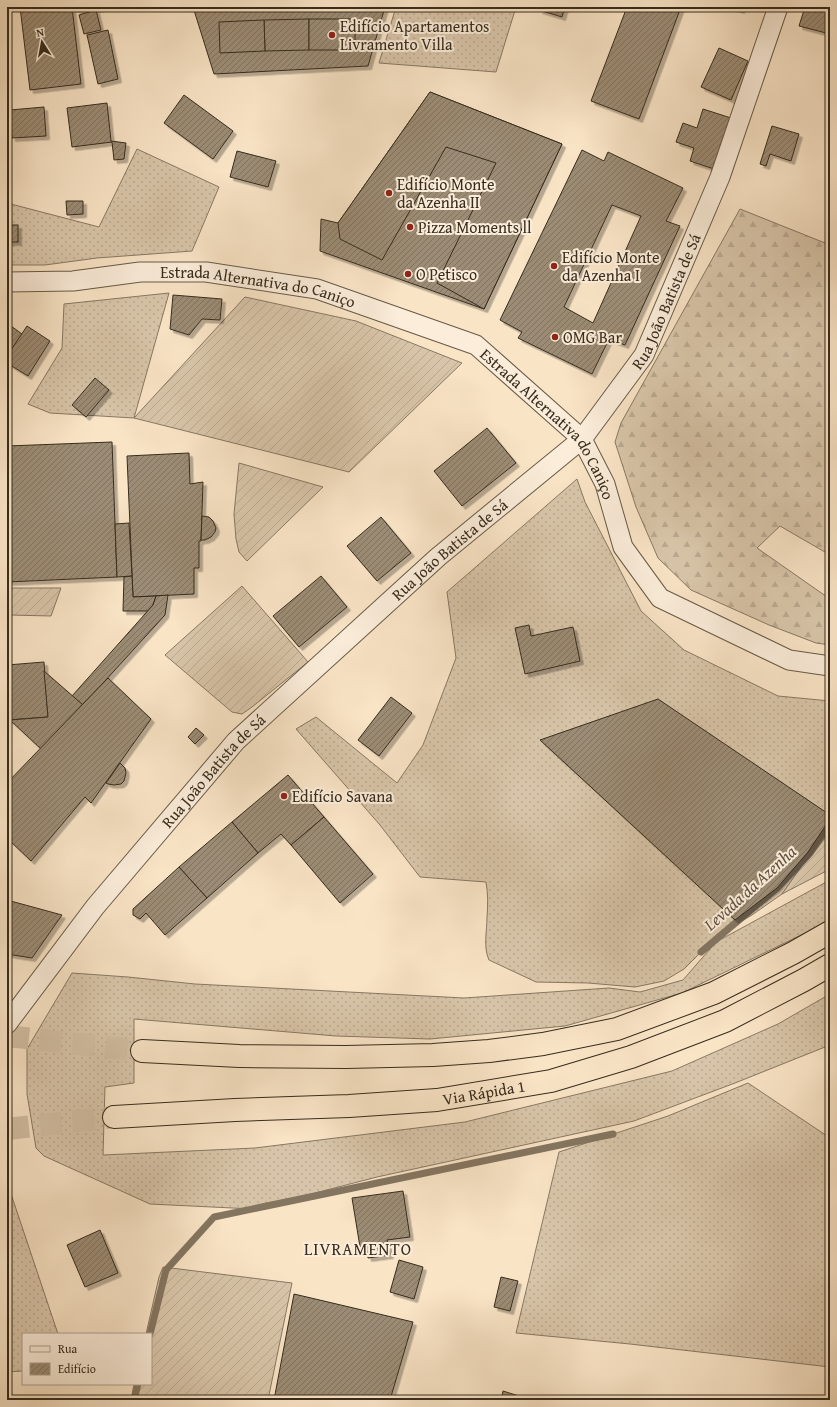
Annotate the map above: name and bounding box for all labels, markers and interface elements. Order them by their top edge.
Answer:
place label: Edifício Apartamentos Livramento Villa [340,14,489,56]
north arrow [22,22,62,62]
text: N [35,24,46,41]
marker: Edifício Apartamentos Livramento Villa [327,30,337,40]
place label: Edifício Monte da Azenha II [397,172,494,214]
marker: Edifício Monte da Azenha II [384,188,394,198]
place label: Pizza Moments ll [418,215,532,239]
marker: Pizza Moments ll [405,222,415,232]
street label: Rua João Batista de Sá [625,229,707,374]
place label: Edifício Monte da Azenha I [562,245,659,287]
street label: Estrada Alternativa do Caniço [160,260,359,314]
marker: Edifício Monte da Azenha I [549,261,559,271]
place label: O Petisco [416,262,477,286]
marker: O Petisco [403,269,413,279]
place label: OMG Bar [563,325,622,349]
marker: OMG Bar [550,332,560,342]
street label: Estrada Alternativa do Caniço [475,342,621,502]
street label: Rua João Batista de Sá [386,492,513,606]
street label: Rua João Batista de Sá [155,708,271,833]
place label: Edifício Savana [292,784,393,808]
marker: Edifício Savana [279,791,289,801]
water label: Levada da Azenha [697,839,802,937]
street label: Via Rápida 1 [441,1073,527,1111]
district label: LIVRAMENTO [304,1236,412,1261]
legend [22,1333,152,1385]
text: Rua [58,1340,77,1357]
text: Edifício [58,1360,96,1377]

